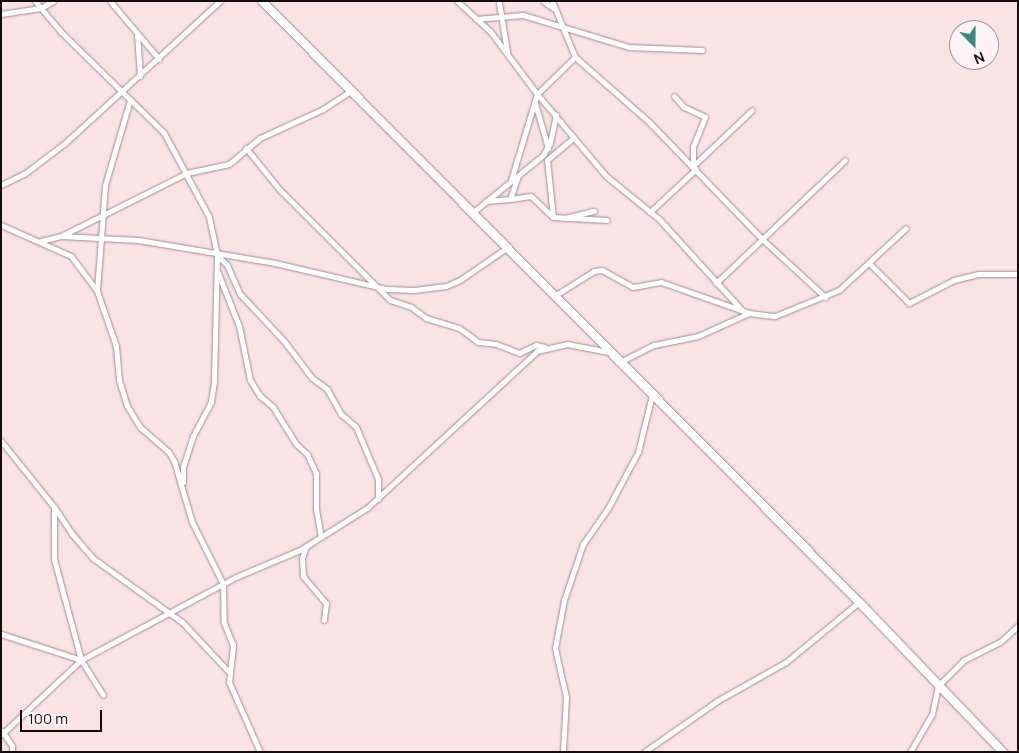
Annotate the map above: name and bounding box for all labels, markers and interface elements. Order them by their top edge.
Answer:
north arrow [949,20,999,70]
text: N [971,48,988,69]
scale bar [22,700,105,732]
text: 100 m [28,708,68,729]

